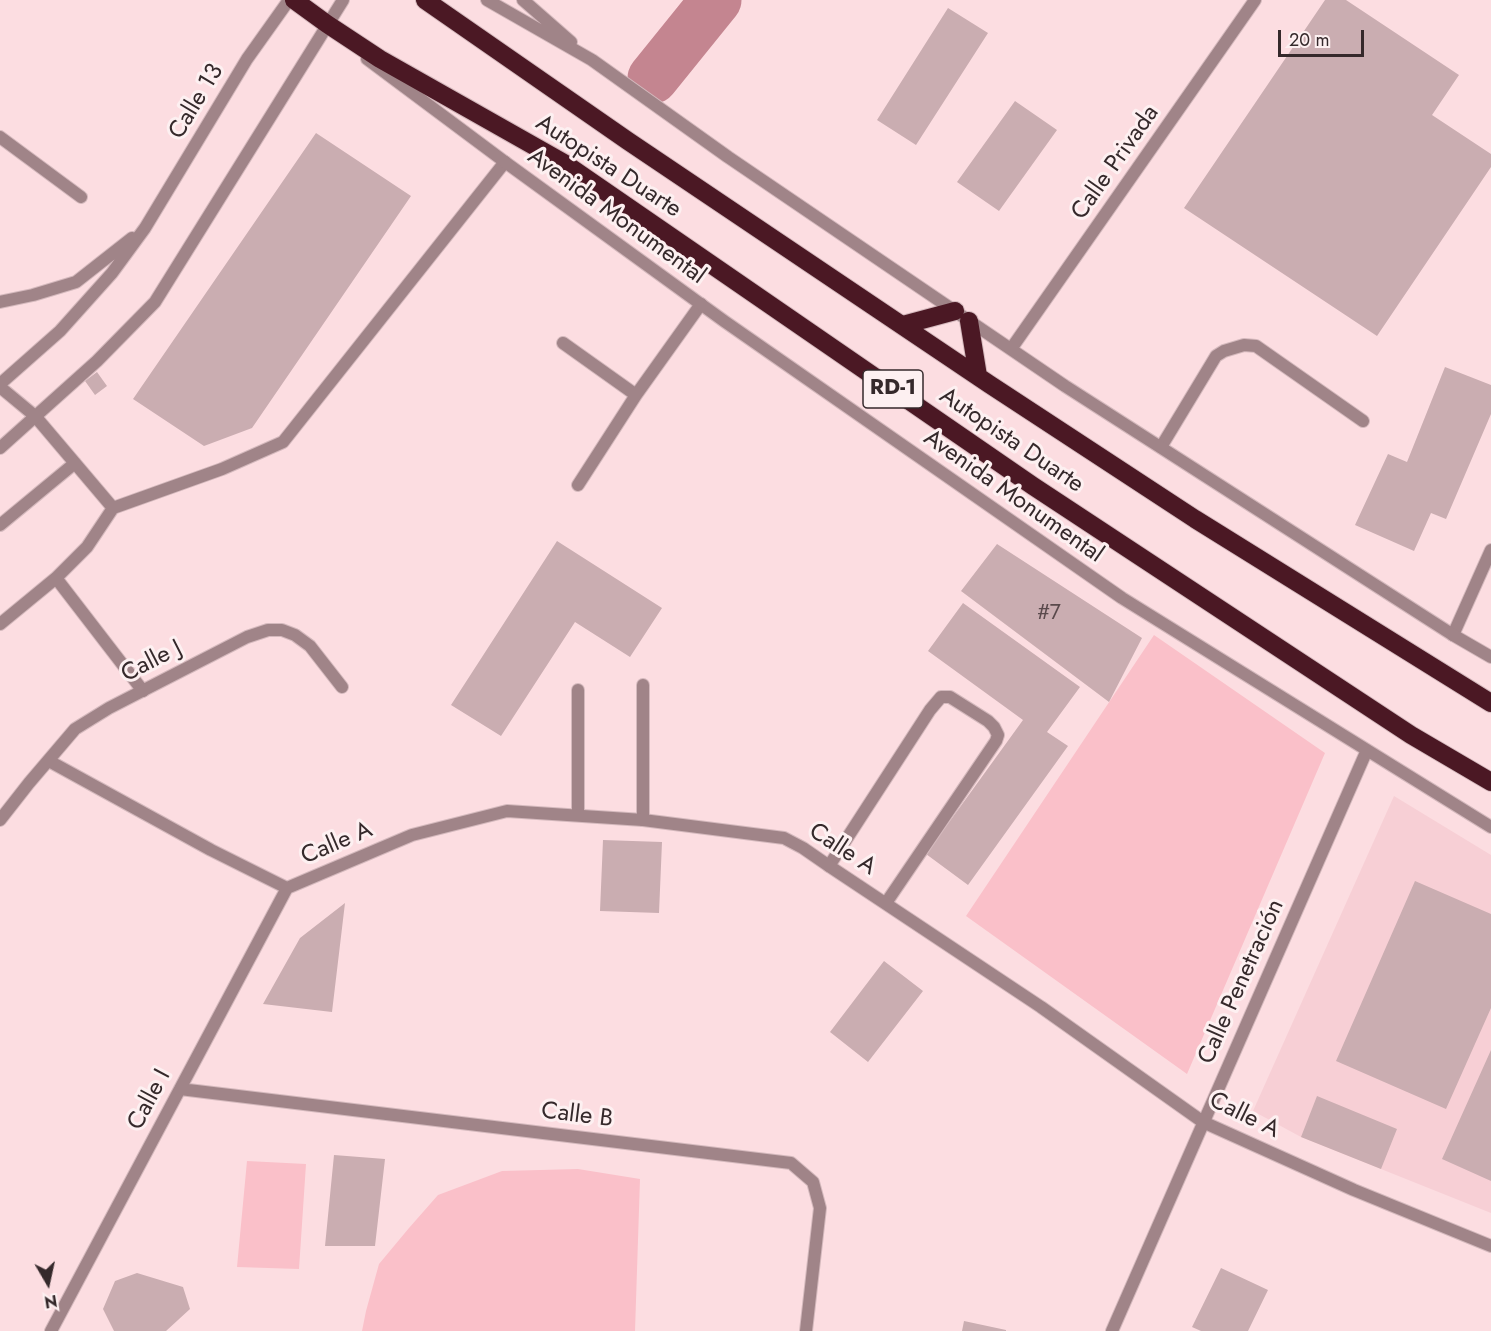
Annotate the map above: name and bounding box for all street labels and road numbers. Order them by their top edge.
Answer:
street label: Calle 13 [163,59,231,145]
street label: Calle Privada [1066,100,1166,226]
street label: Autopista Duarte [530,109,686,225]
street label: Avenida Monumental [521,143,711,291]
road number: RD-1 [863,370,923,408]
street label: Autopista Duarte [933,382,1089,500]
street label: Avenida Monumental [918,424,1108,570]
street label: Calle J [117,635,187,689]
street label: Calle A [297,816,377,872]
street label: Calle A [803,818,881,882]
street label: Calle Penetración [1193,895,1291,1069]
street label: Calle I [122,1065,178,1135]
street label: Calle A [1204,1087,1284,1145]
street label: Calle B [540,1097,614,1135]

